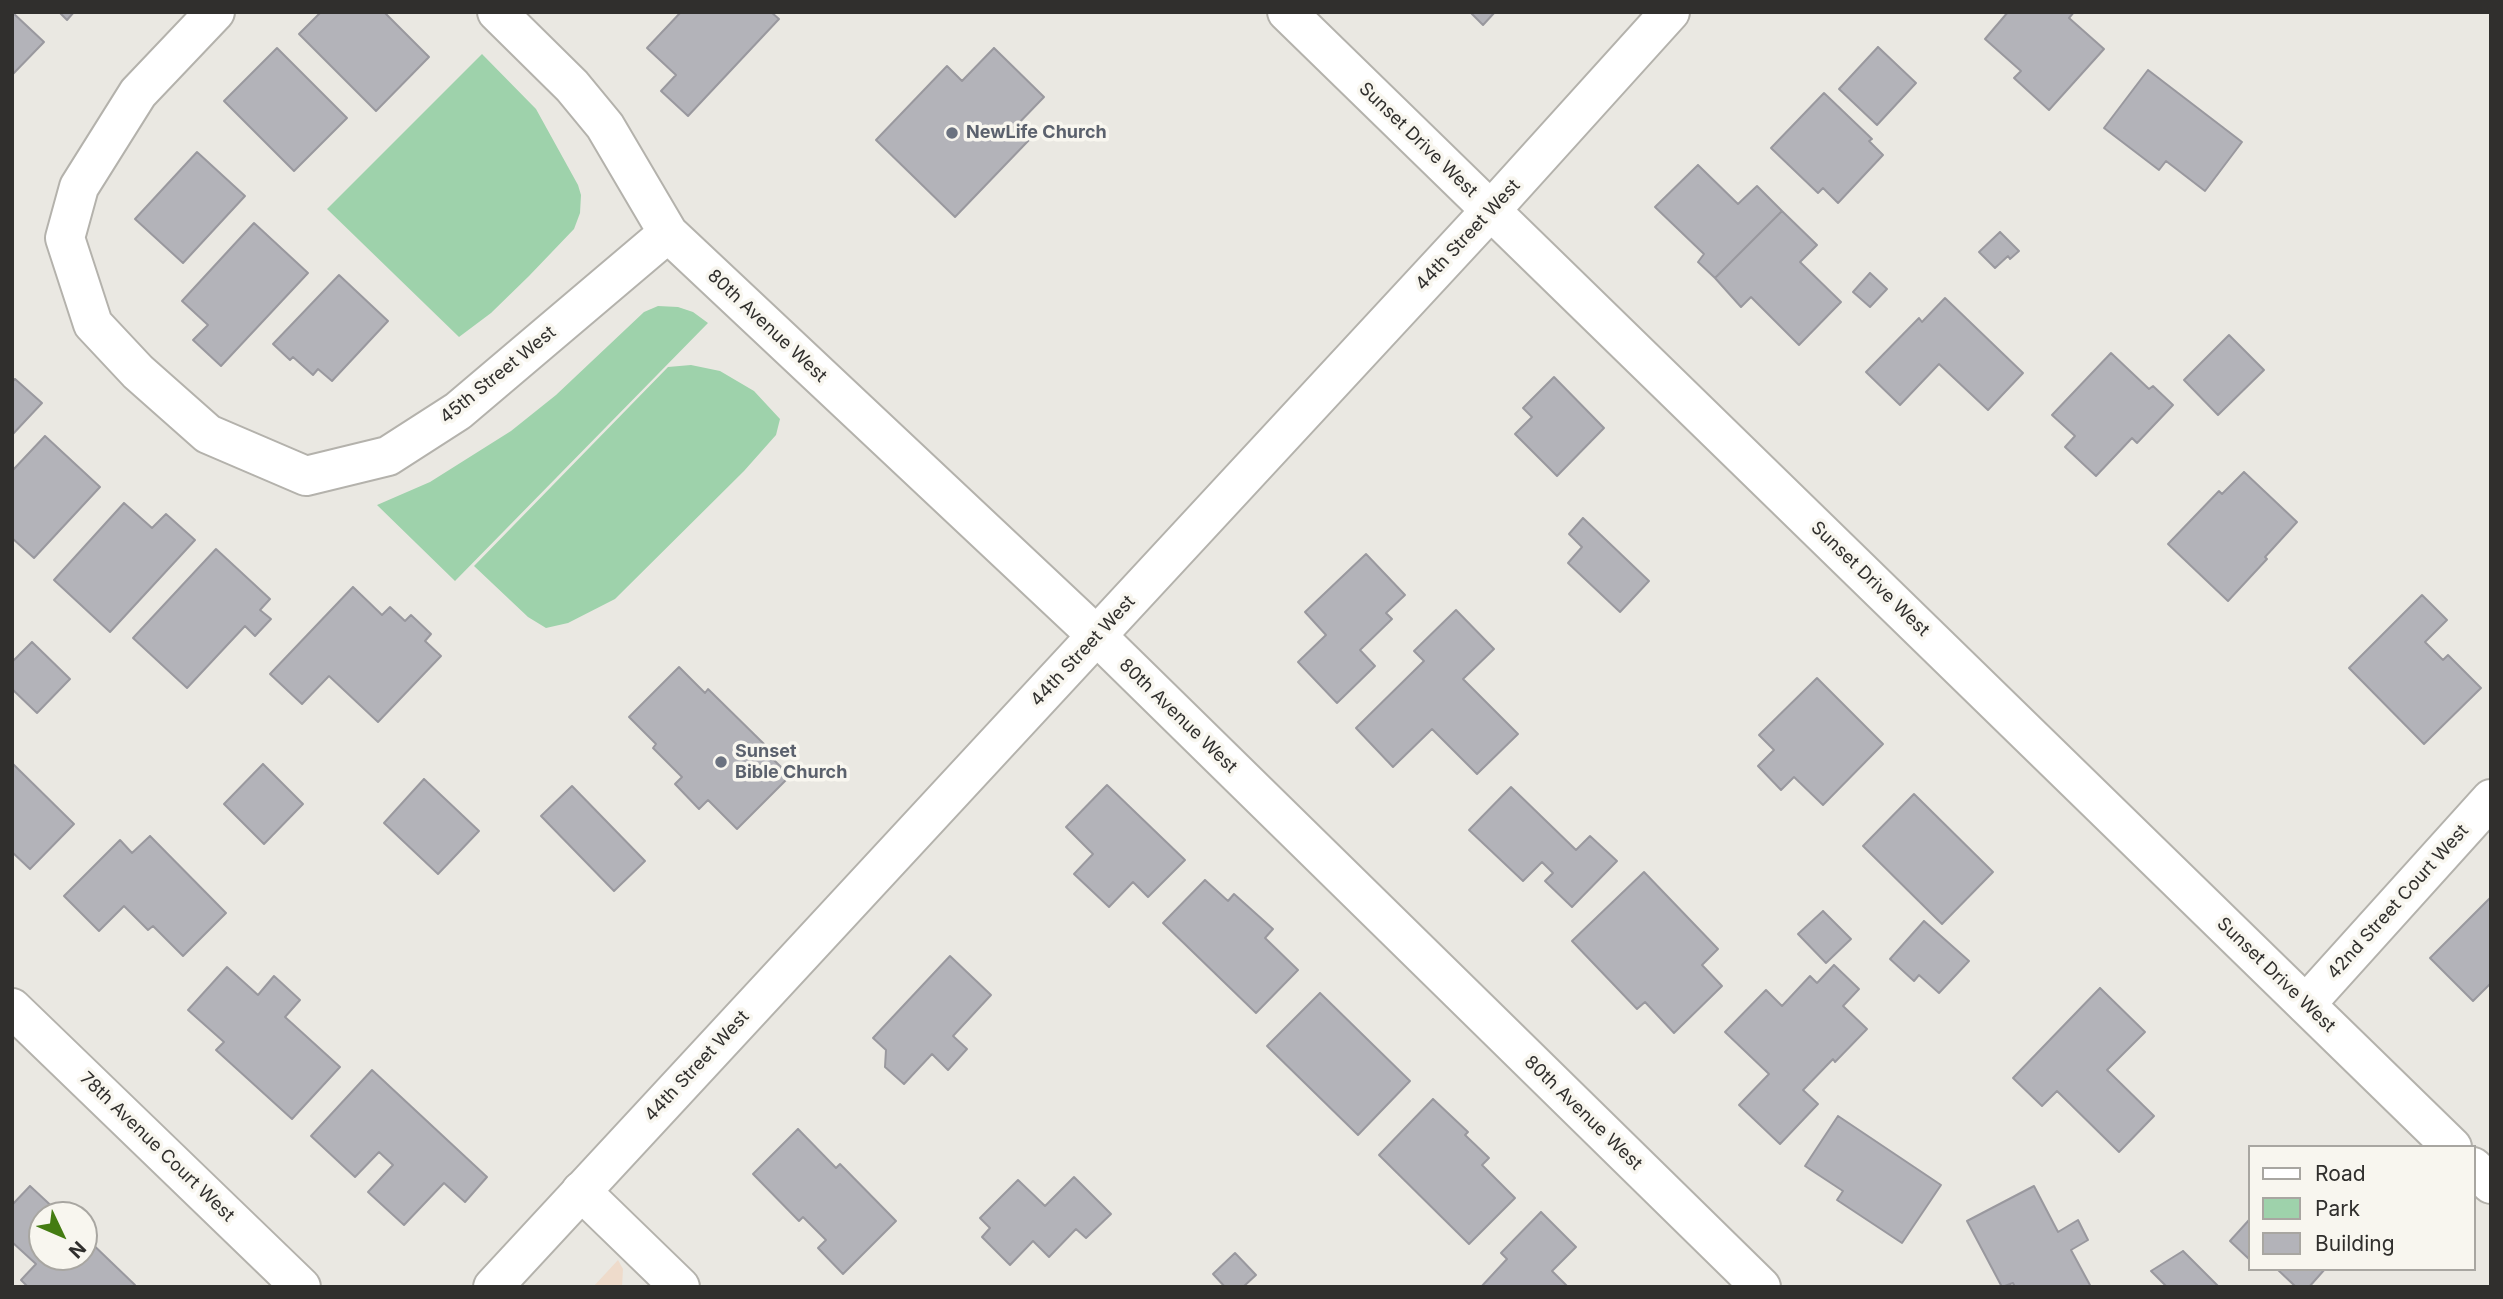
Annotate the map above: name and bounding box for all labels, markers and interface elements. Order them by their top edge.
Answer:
street label: Sunset Drive West [1354,78,1482,202]
place label: NewLife Church [966,122,1107,144]
marker: NewLife Church [944,125,960,141]
street label: 44th Street West [1411,175,1525,295]
street label: 80th Avenue West [703,265,831,387]
street label: 45th Street West [436,322,560,428]
street label: Sunset Drive West [1806,517,1934,641]
street label: 44th Street West [1026,591,1140,711]
street label: 80th Avenue West [1115,654,1241,778]
place label: Sunset Bible Church [735,741,847,784]
marker: Sunset Bible Church [713,754,729,770]
street label: 42nd Street Court West [2323,820,2473,984]
street label: Sunset Drive West [2212,913,2340,1037]
street label: 44th Street West [640,1006,754,1126]
street label: 80th Avenue West [1520,1051,1646,1175]
street label: 78th Avenue Court West [75,1068,239,1226]
legend [2248,1145,2475,1271]
text: Road [2315,1161,2366,1186]
text: Park [2315,1196,2360,1221]
north arrow [28,1201,98,1271]
text: Building [2315,1231,2395,1256]
text: N [64,1236,90,1263]

